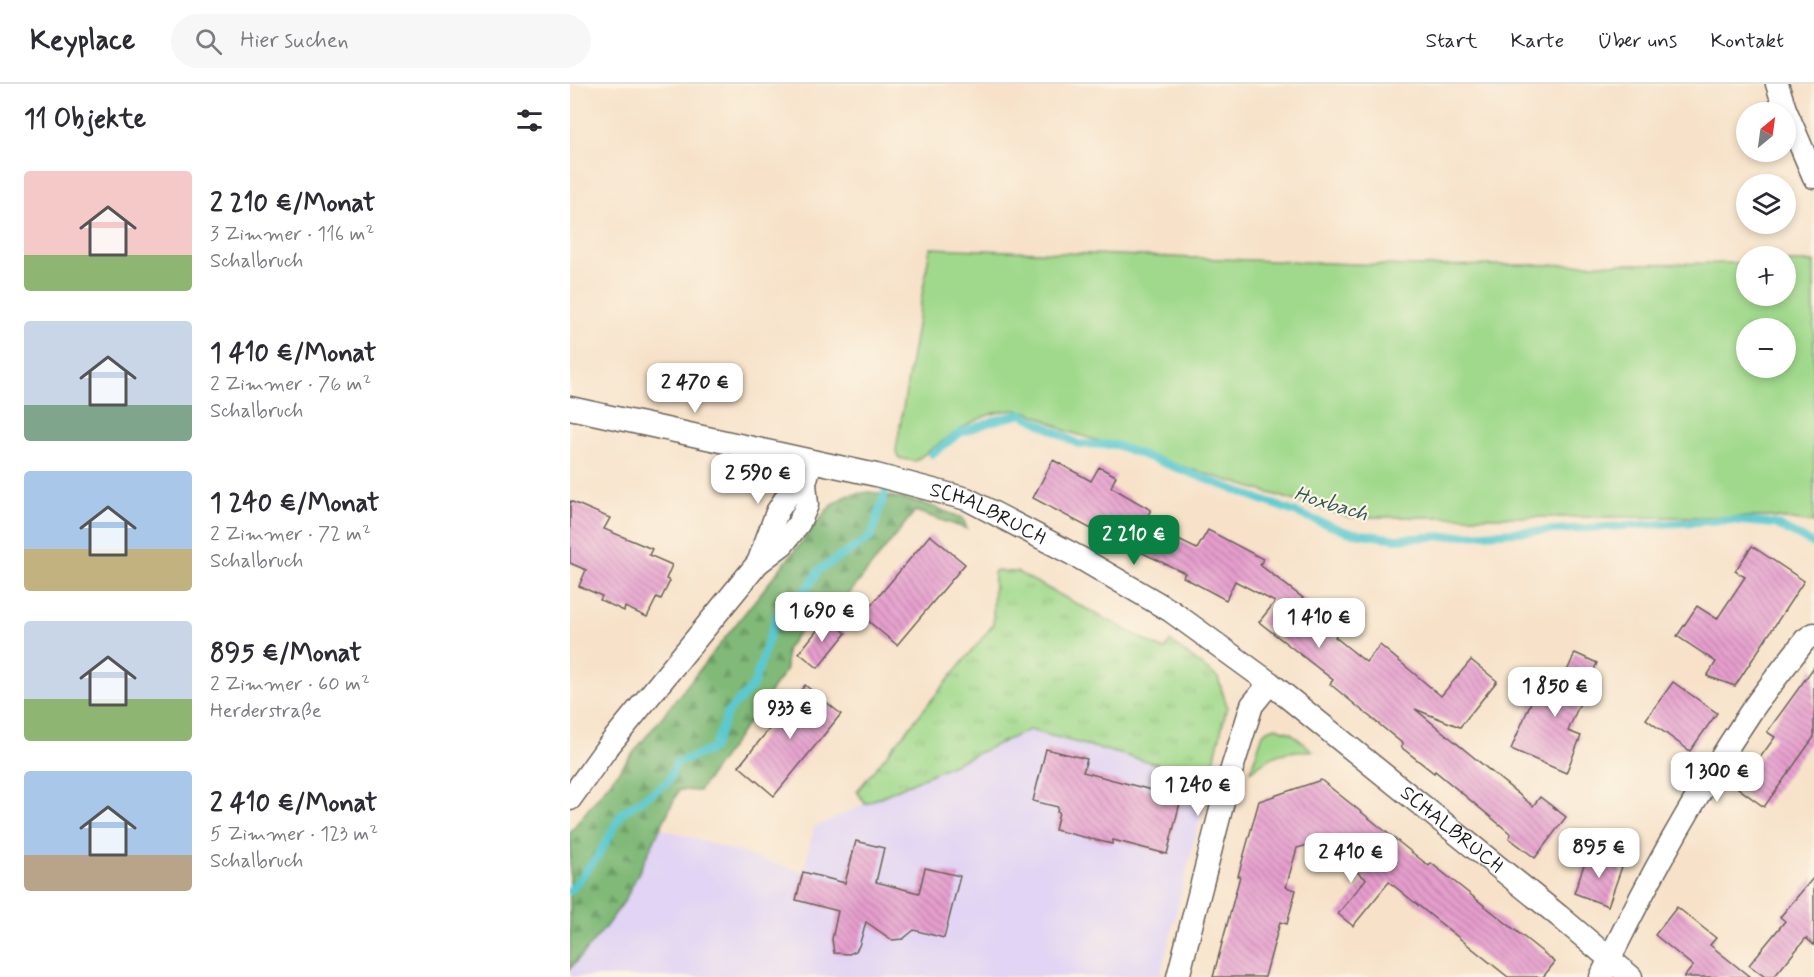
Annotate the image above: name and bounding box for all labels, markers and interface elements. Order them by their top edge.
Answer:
search box [171,14,591,68]
text: Keyplace [30,23,135,60]
icon: search [192,25,225,58]
text: Hier suchen [240,27,349,55]
text: Start [1426,27,1478,55]
text: Karte [1511,27,1564,55]
text: Über uns [1597,27,1677,55]
text: Kontakt [1710,27,1784,55]
north arrow [1736,102,1796,162]
map controls [1736,102,1796,378]
text: 11 Objekte [24,103,146,137]
icon: filters [513,104,546,137]
button: layers [1736,174,1796,234]
text: 2 210 €/Monat [210,187,375,221]
icon: home [72,195,144,267]
text: 3 Zimmer · 116 m² [210,221,374,248]
button: + [1736,246,1796,306]
text: Schalbruch [210,248,303,275]
button: − [1736,318,1796,378]
text: 1 410 €/Monat [210,337,376,371]
icon: home [72,345,144,417]
pin: 2 470 € [640,363,750,414]
text: 2 470 € [661,369,729,396]
text: 2 Zimmer · 76 m² [210,371,371,398]
text: Schalbruch [210,398,303,425]
pin: 2 590 € [703,454,813,505]
text: 2 590 € [725,460,791,487]
street label: SCHALBRUCH [927,476,1051,551]
water label: Hoxbach [1291,480,1372,529]
text: 1 240 €/Monat [210,487,379,521]
icon: home [72,495,144,567]
pin: 2 210 € [1079,515,1189,566]
text: 2 Zimmer · 72 m² [210,521,371,548]
text: 2 210 € [1102,521,1166,548]
text: Schalbruch [210,548,303,575]
pin: 1 690 € [767,592,877,643]
text: 1 690 € [789,598,855,625]
pin: 1 410 € [1264,598,1374,649]
text: 1 410 € [1287,604,1351,631]
text: 895 €/Monat [210,637,362,671]
icon: home [72,645,144,717]
pin: 1 850 € [1500,667,1610,718]
text: 2 Zimmer · 60 m² [210,671,370,698]
text: 1 850 € [1522,673,1588,700]
pin: 933 € [748,689,832,740]
text: 933 € [768,695,812,722]
text: Herderstraße [210,698,322,725]
pin: 1 300 € [1662,752,1772,803]
text: 1 300 € [1685,758,1749,785]
pin: 1 240 € [1143,766,1253,817]
text: 1 240 € [1165,772,1231,799]
street label: SCHALBRUCH [1394,780,1509,879]
text: 2 410 €/Monat [210,787,377,821]
icon: home [72,795,144,867]
text: 5 Zimmer · 123 m² [210,821,378,848]
pin: 895 € [1557,828,1641,879]
pin: 2 410 € [1296,833,1406,884]
text: 895 € [1573,834,1625,861]
text: 2 410 € [1319,839,1383,866]
text: Schalbruch [210,848,303,875]

